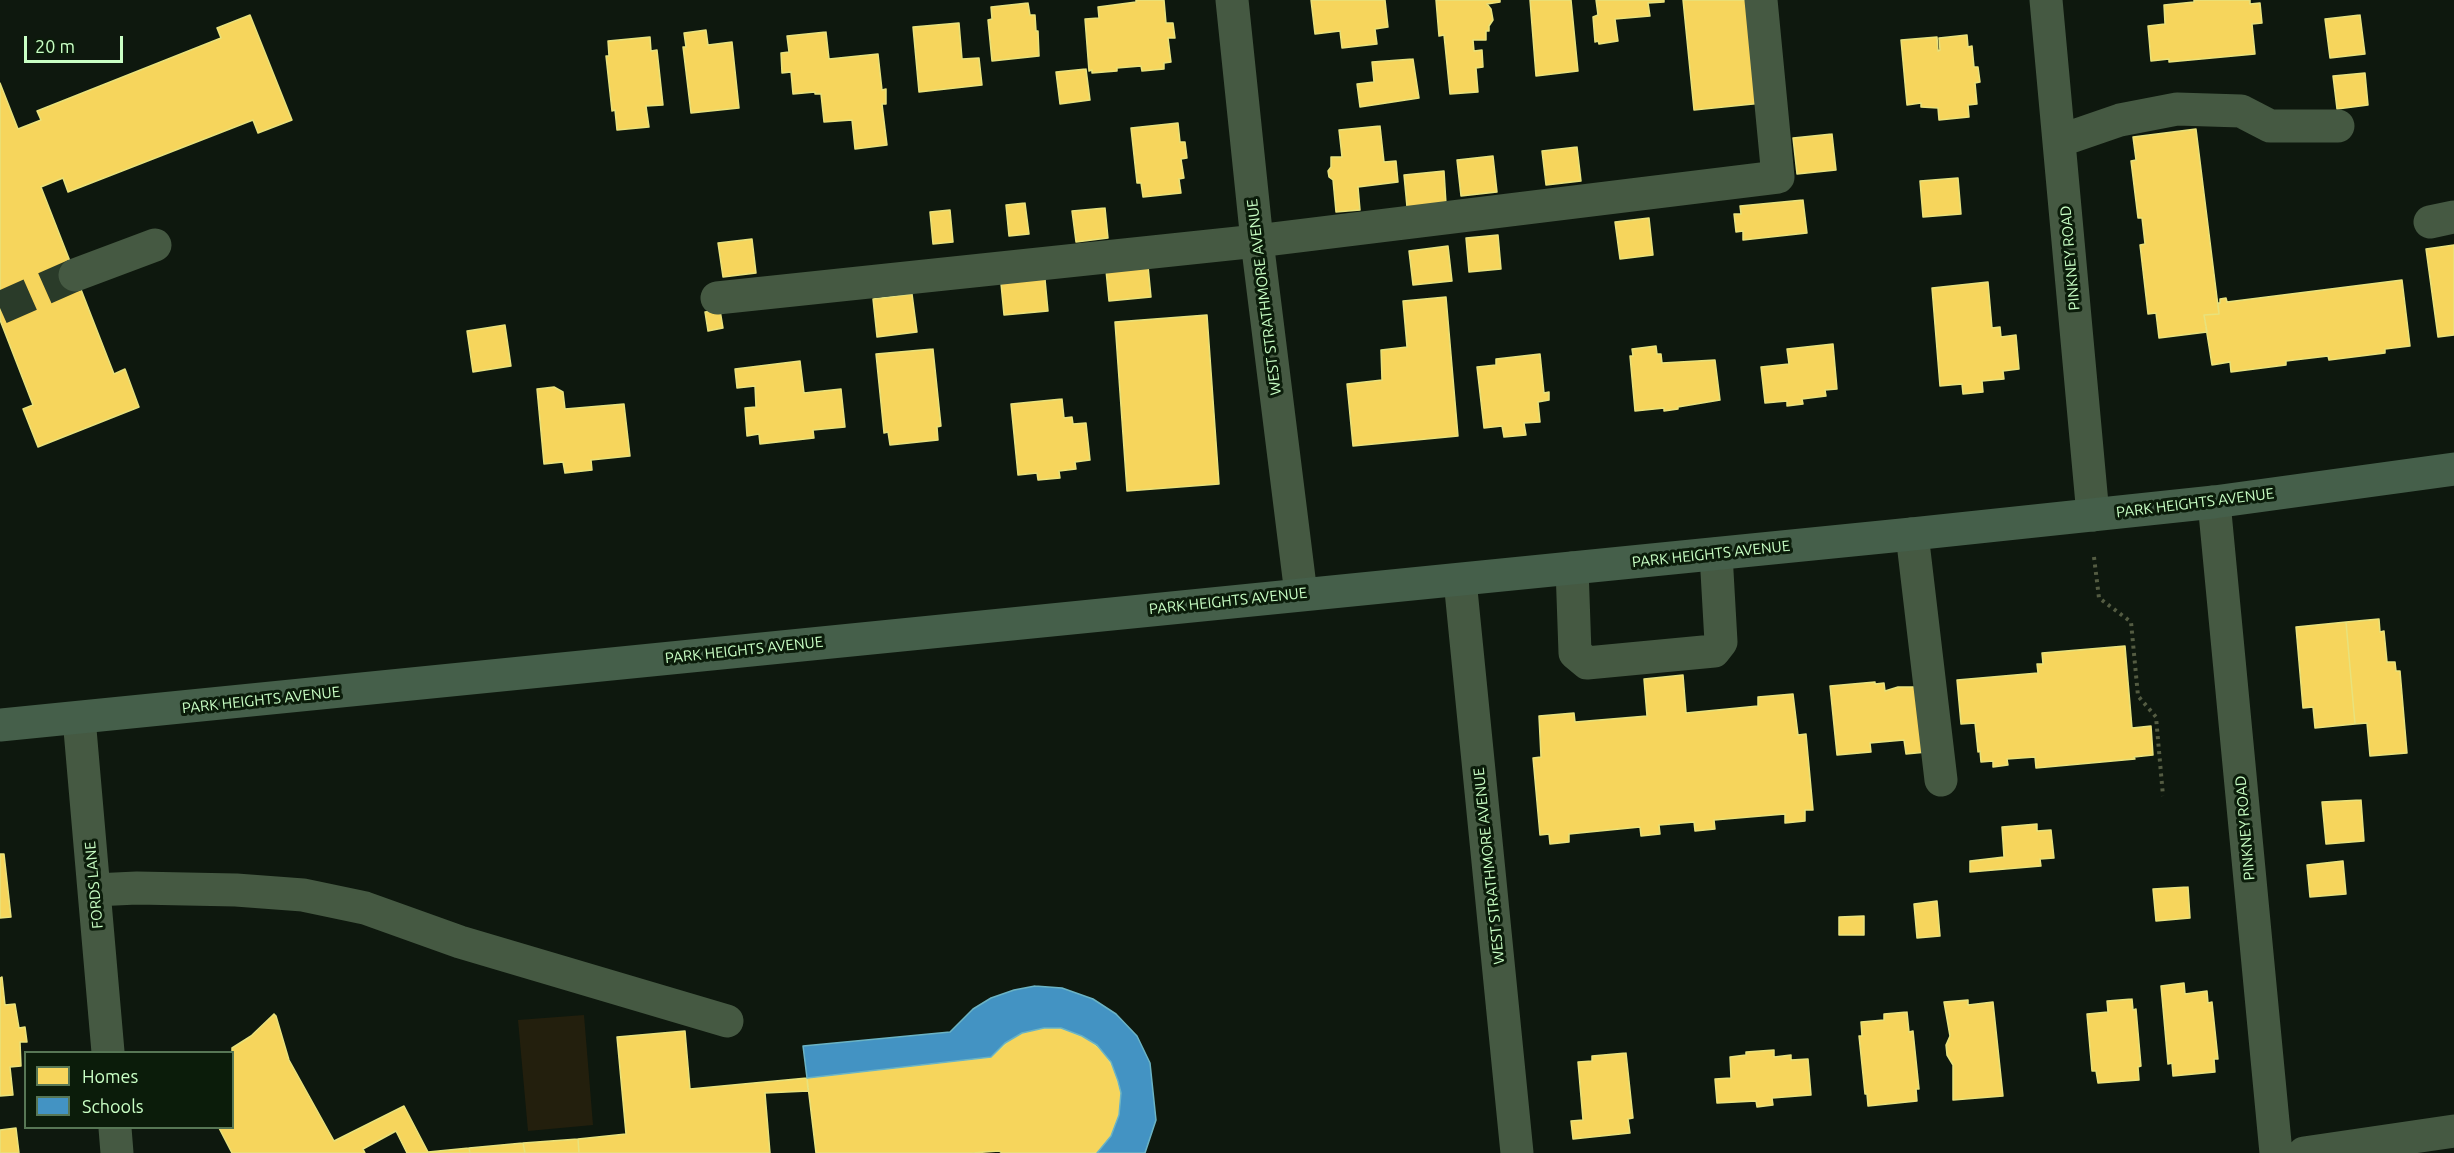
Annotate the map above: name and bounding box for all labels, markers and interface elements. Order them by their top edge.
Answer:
scale bar [27,24,126,62]
text: 20 m [35,36,75,56]
street label: WEST STRATHMORE AVENUE [1243,198,1285,396]
street label: PINKNEY ROAD [2056,205,2084,311]
street label: PARK HEIGHTS AVENUE [2115,484,2275,522]
street label: PARK HEIGHTS AVENUE [1631,537,1791,571]
street label: PARK HEIGHTS AVENUE [1148,584,1308,618]
street label: PARK HEIGHTS AVENUE [664,633,824,667]
street label: PARK HEIGHTS AVENUE [181,683,341,717]
street label: WEST STRATHMORE AVENUE [1470,767,1508,965]
street label: PINKNEY ROAD [2231,775,2259,881]
street label: FORDS LANE [81,841,107,929]
legend [24,1051,234,1129]
text: Homes [82,1066,138,1086]
text: Schools [82,1096,144,1116]

